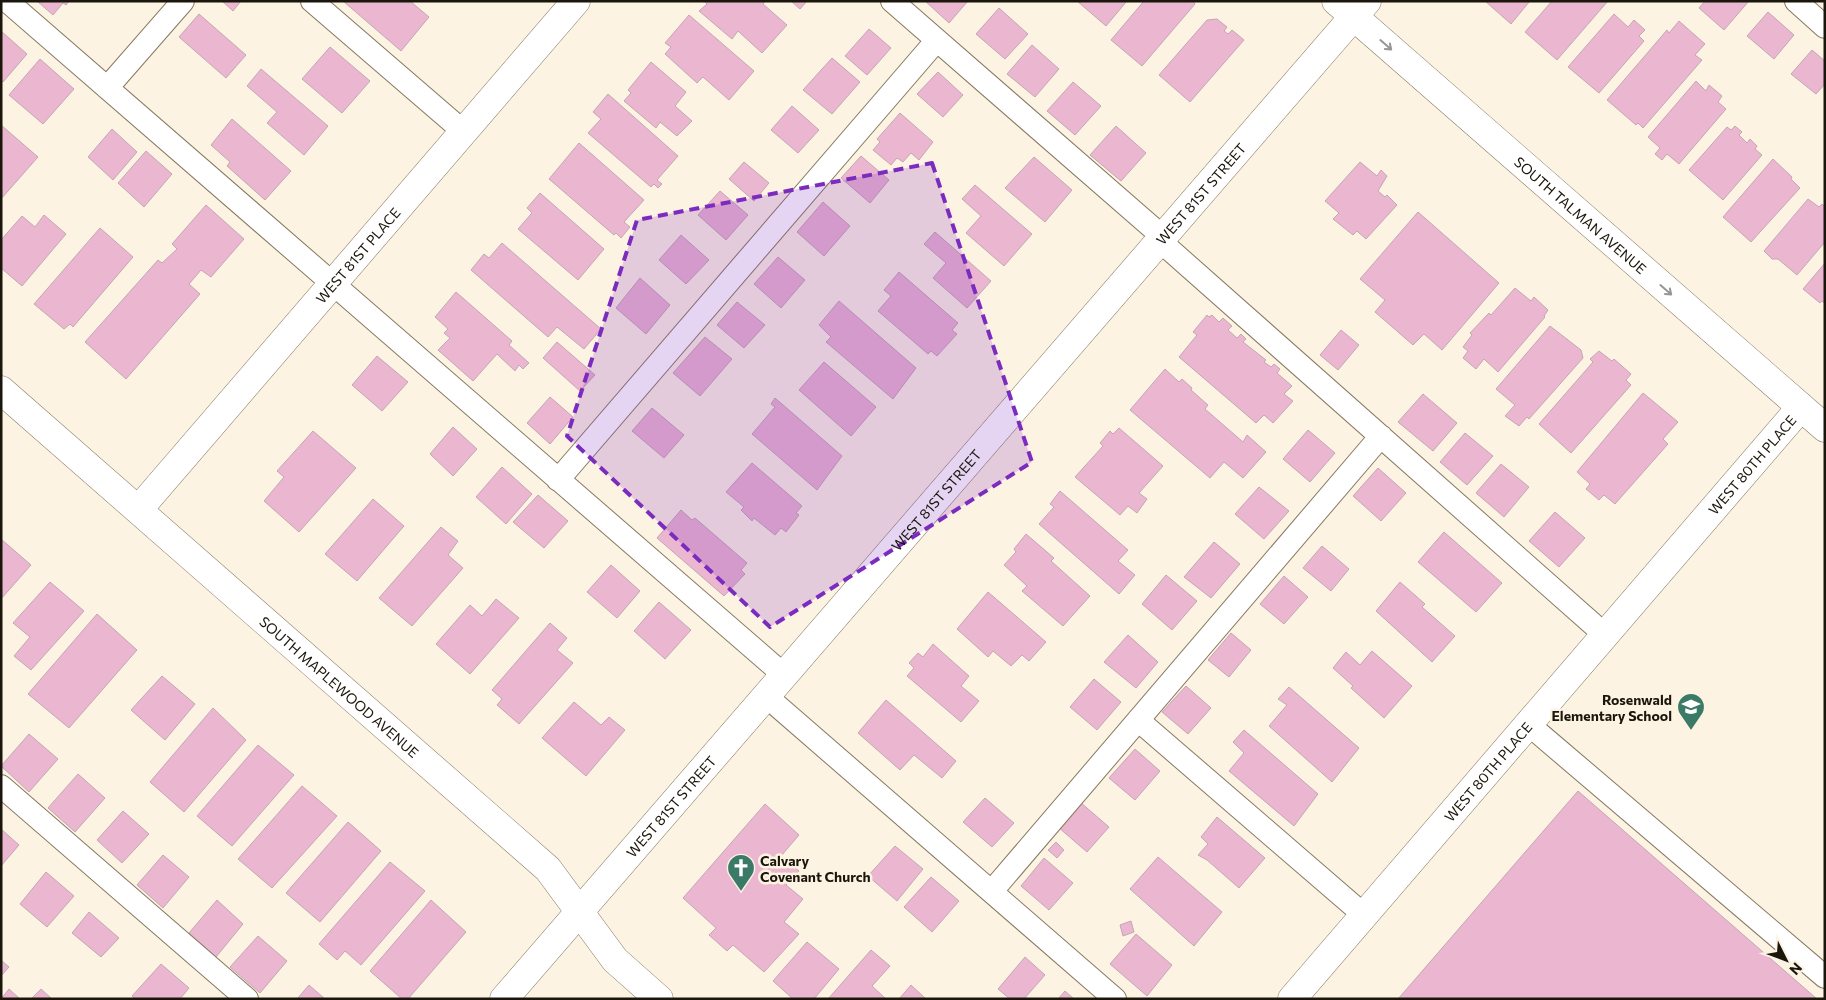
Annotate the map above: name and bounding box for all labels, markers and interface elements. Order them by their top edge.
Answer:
one-way arrow [1379,39,1392,51]
street label: WEST 81ST STREET [1152,139,1249,248]
street label: SOUTH TALMAN AVENUE [1511,153,1650,277]
street label: WEST 81ST PLACE [312,204,403,306]
one-way arrow [1660,284,1673,296]
street label: WEST 80TH PLACE [1704,411,1799,518]
street label: WEST 81ST STREET [887,446,984,554]
street label: SOUTH MAPLEWOOD AVENUE [257,612,423,761]
place label: Rosenwald Elementary School [1552,691,1672,724]
school or university icon: Rosenwald Elementary School [1676,692,1706,731]
street label: WEST 80TH PLACE [1440,718,1535,825]
street label: WEST 81ST STREET [622,752,719,860]
place label: Calvary Covenant Church [760,852,871,885]
church icon: Calvary Covenant Church [726,853,756,892]
north arrow [1761,935,1811,985]
text: N [1786,959,1806,979]

